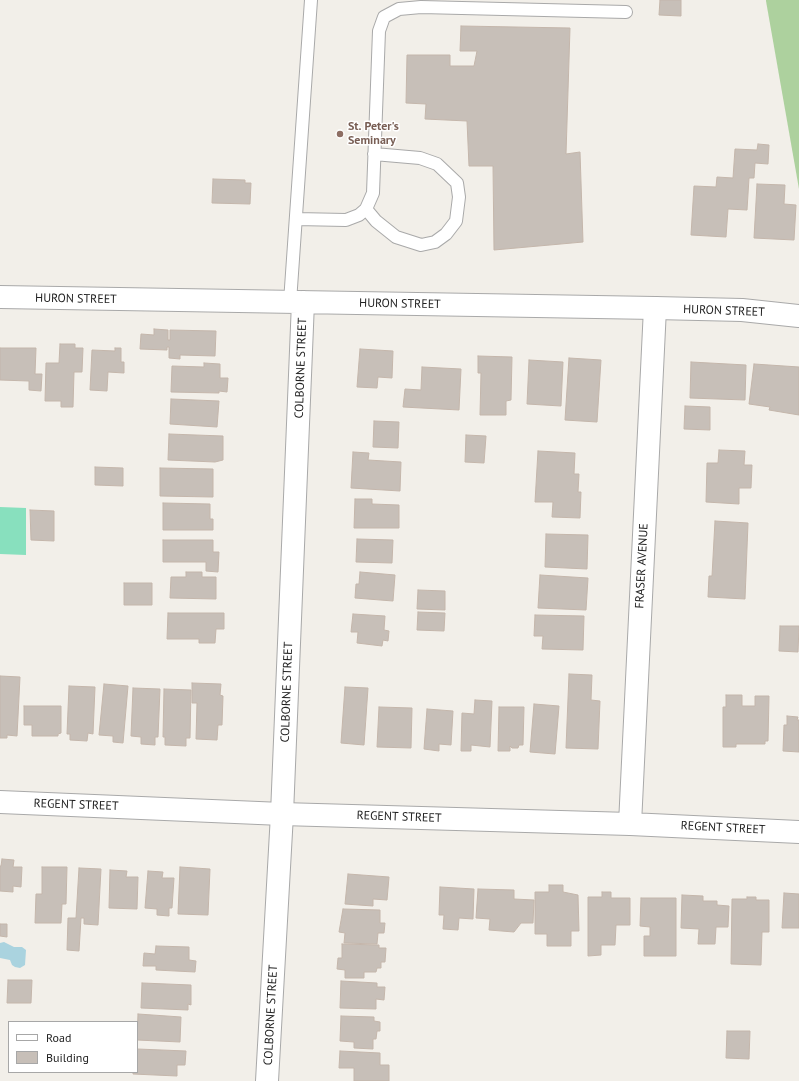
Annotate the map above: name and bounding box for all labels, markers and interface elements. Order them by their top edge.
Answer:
place label: St. Peter's Seminary [348,120,399,148]
marker: St. Peter's Seminary [335,129,345,139]
street label: HURON STREET [35,291,117,307]
street label: HURON STREET [359,296,441,312]
street label: HURON STREET [683,302,765,320]
street label: COLBORNE STREET [292,317,310,419]
street label: FRASER AVENUE [633,523,651,609]
street label: COLBORNE STREET [278,641,296,743]
street label: REGENT STREET [33,796,119,814]
street label: REGENT STREET [356,808,442,826]
street label: REGENT STREET [680,819,766,837]
street label: COLBORNE STREET [261,964,281,1066]
legend [8,1021,138,1073]
text: Road [46,1030,71,1045]
text: Building [46,1050,89,1065]

